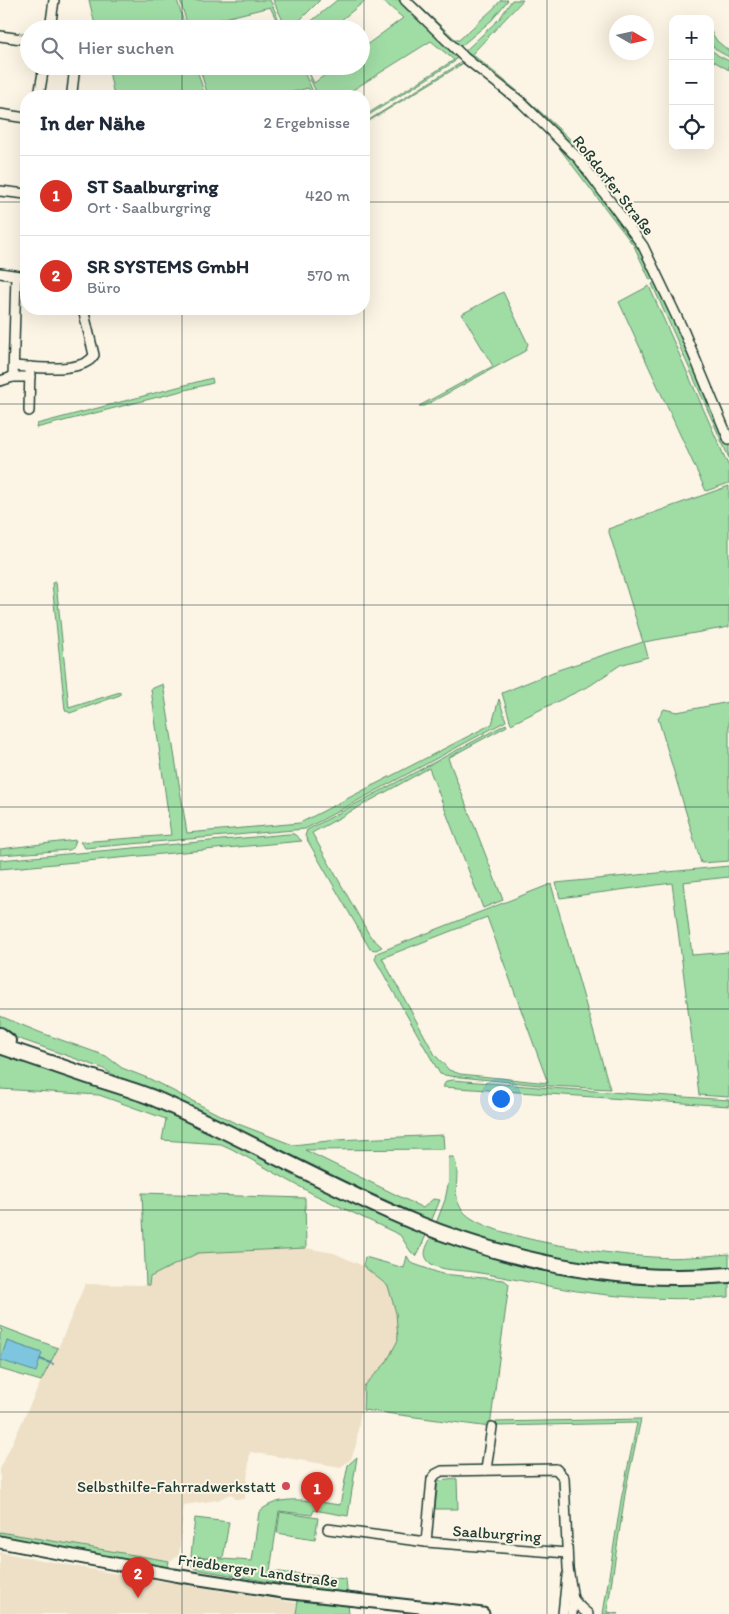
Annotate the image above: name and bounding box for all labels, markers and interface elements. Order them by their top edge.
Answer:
north arrow [609,15,654,60]
map controls [669,15,714,150]
button: + [669,15,714,60]
search box [20,20,370,75]
icon: search [38,34,66,62]
text: Hier suchen [78,36,174,59]
button: − [669,60,714,105]
button: locate [669,105,714,150]
text: In der Nähe [40,110,145,135]
text: 2 Ergebnisse [264,113,350,132]
street label: Roßdorfer Straße [569,132,658,239]
text: ST Saalburgring [87,175,218,198]
text: 1 [52,186,60,205]
text: 420 m [305,186,350,205]
text: Ort · Saalburgring [87,198,211,217]
text: SR SYSTEMS GmbH [87,255,249,278]
text: 2 [52,266,60,285]
text: 570 m [307,266,350,285]
text: Büro [87,278,121,297]
your location [488,1086,514,1112]
pin: 1 [301,1472,333,1513]
place label: Selbsthilfe-Fahrradwerkstatt [77,1477,276,1496]
marker: Selbsthilfe-Fahrradwerkstatt [280,1480,292,1492]
street label: Saalburgring [452,1521,543,1546]
street label: Friedberger Landstraße [177,1550,339,1591]
pin: 2 [122,1557,154,1598]

